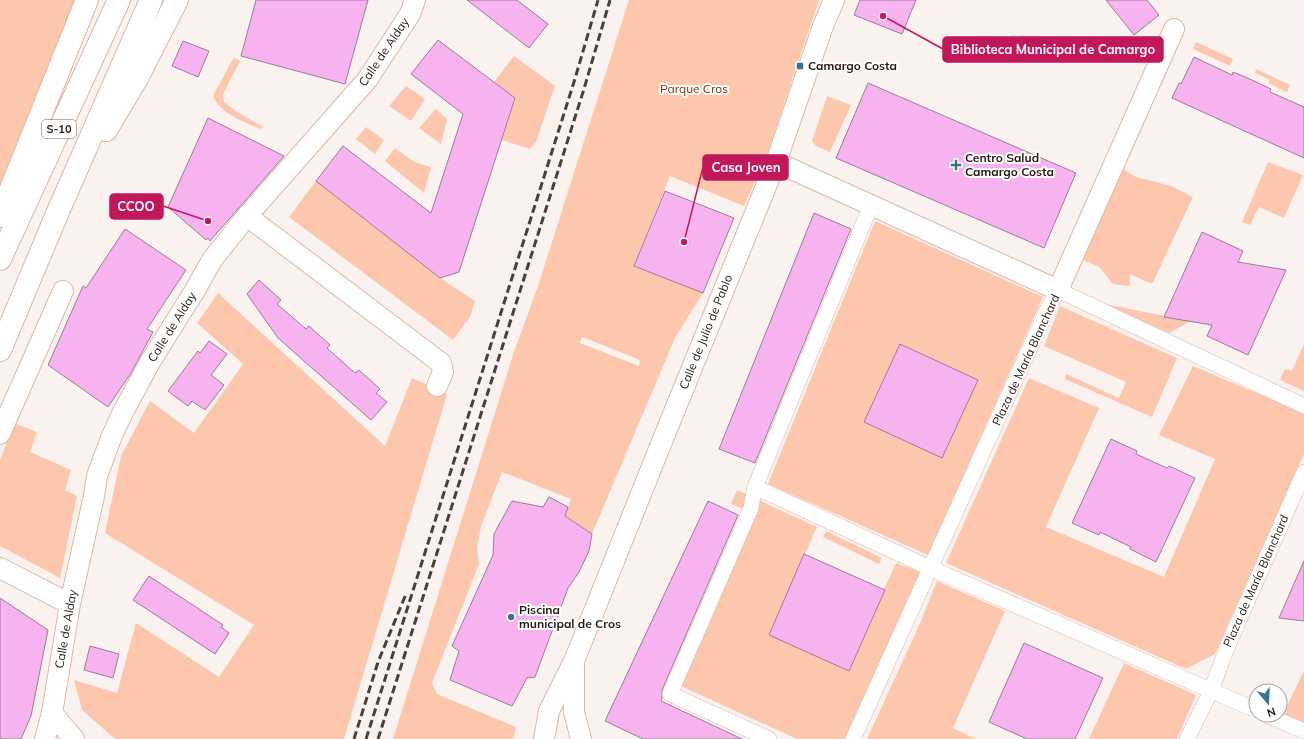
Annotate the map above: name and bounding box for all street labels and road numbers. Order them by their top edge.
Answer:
street label: Calle de Alday [355,14,412,89]
road number: S-10 [42,120,76,138]
street label: Calle de Julio de Pablo [676,272,735,391]
street label: Calle de Alday [144,288,199,365]
street label: Plaza de María Blanchard [988,292,1063,428]
street label: Plaza de María Blanchard [1220,512,1292,649]
street label: Calle de Alday [51,588,80,670]

